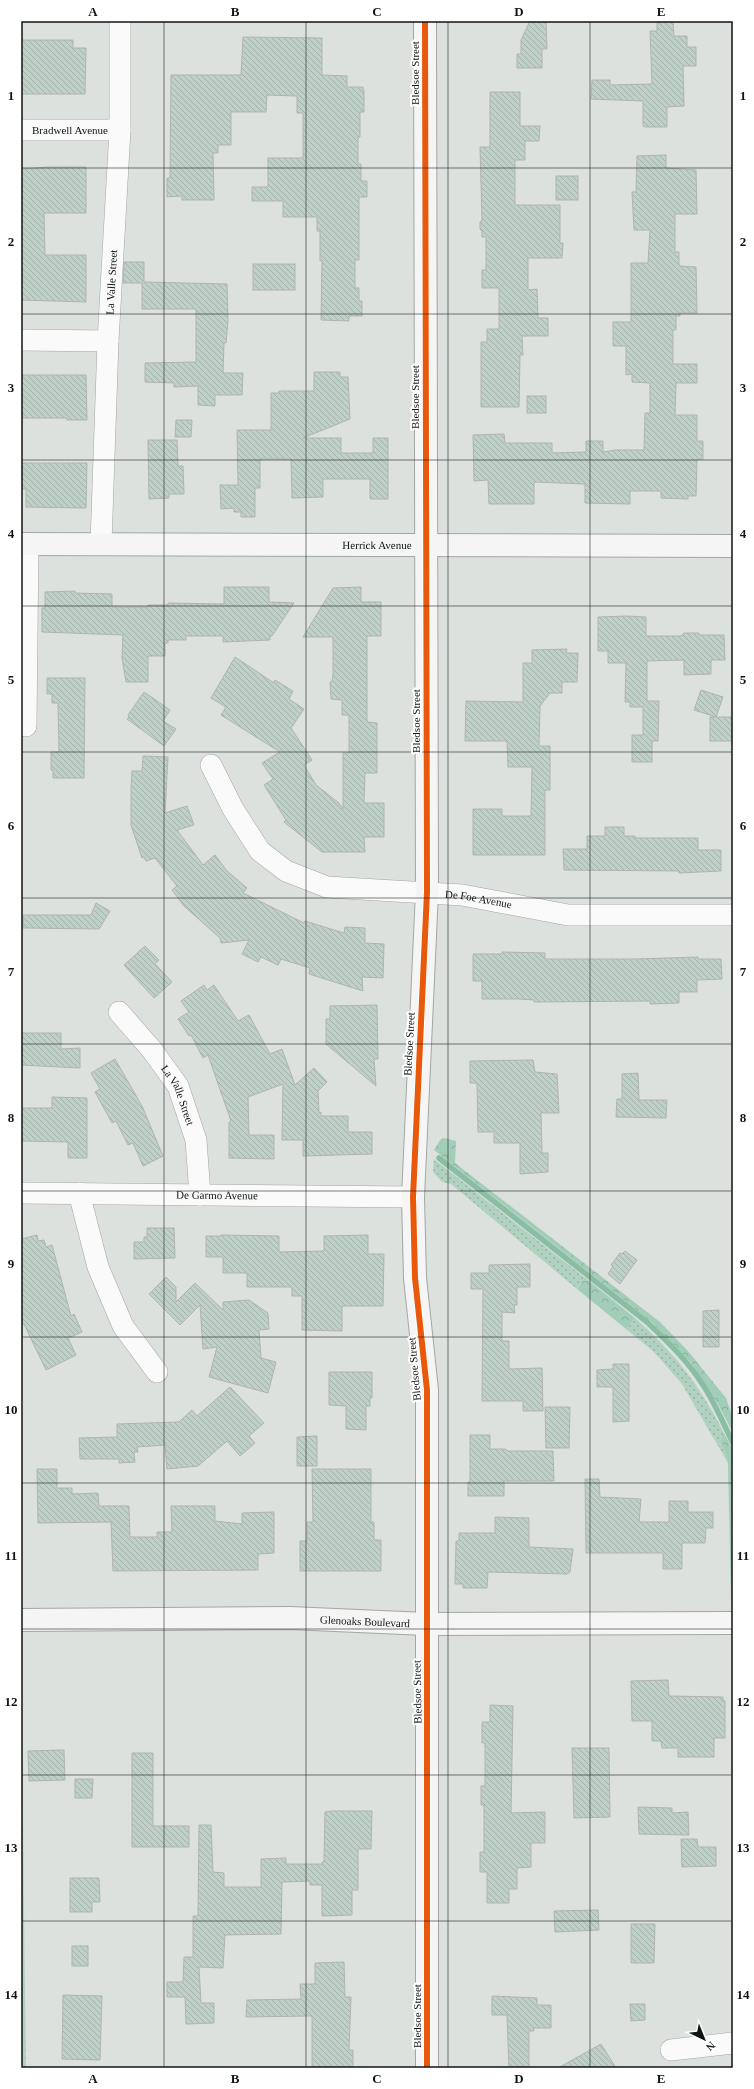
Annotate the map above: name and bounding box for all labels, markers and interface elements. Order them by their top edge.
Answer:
text: A [88,4,98,19]
text: B [231,4,240,19]
text: C [372,4,382,19]
text: D [514,4,524,19]
text: E [657,4,665,19]
street label: Bledsoe Street [409,41,421,105]
text: 1 [8,88,14,103]
text: 1 [740,88,746,103]
street label: Bradwell Avenue [32,124,108,136]
text: 2 [8,234,14,249]
text: 2 [740,234,746,249]
street label: La Valle Street [103,249,119,315]
street label: Bledsoe Street [409,365,421,429]
text: 3 [8,380,15,395]
text: 3 [740,380,747,395]
text: 4 [8,526,15,541]
text: 4 [740,526,747,541]
street label: Herrick Avenue [342,539,412,551]
text: 5 [8,672,15,687]
text: 5 [740,672,747,687]
street label: Bledsoe Street [410,689,422,753]
text: 6 [8,818,15,833]
text: 6 [740,818,747,833]
street label: De Foe Avenue [445,888,513,910]
text: 7 [8,964,15,979]
text: 7 [740,964,747,979]
street label: Bledsoe Street [401,1012,417,1076]
street label: La Valle Street [159,1063,197,1127]
text: 8 [8,1110,15,1125]
text: 8 [740,1110,747,1125]
street label: De Garmo Avenue [176,1189,258,1201]
text: 9 [8,1256,15,1271]
text: 9 [740,1256,747,1271]
street label: Bledsoe Street [405,1337,423,1401]
text: 10 [5,1402,18,1417]
text: 10 [737,1402,750,1417]
text: 11 [5,1548,17,1563]
text: 11 [737,1548,749,1563]
street label: Glenoaks Boulevard [320,1613,411,1629]
street label: Bledsoe Street [410,1660,424,1724]
text: 12 [5,1694,18,1709]
text: 12 [737,1694,750,1709]
text: 13 [5,1840,18,1855]
text: 13 [737,1840,750,1855]
street label: Bledsoe Street [411,1984,423,2048]
text: 14 [5,1987,18,2002]
text: 14 [737,1987,750,2002]
north arrow [684,2019,724,2059]
text: N [704,2039,718,2053]
text: A [88,2071,98,2086]
text: B [231,2071,240,2086]
text: C [372,2071,382,2086]
text: D [514,2071,524,2086]
text: E [657,2071,665,2086]

